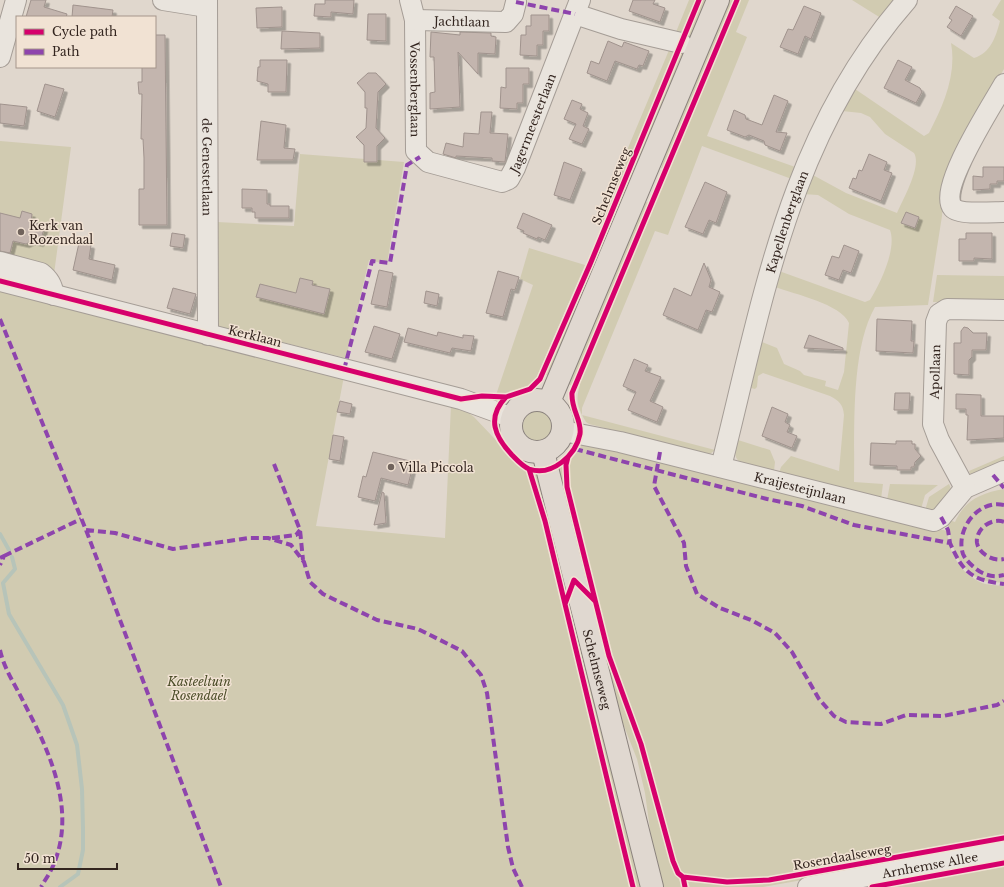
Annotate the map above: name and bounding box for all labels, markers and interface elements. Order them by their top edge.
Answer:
street label: Jachtlaan [432,13,490,29]
legend [16,16,156,68]
text: Cycle path [52,24,117,39]
street label: Vossenberglaan [408,41,423,137]
text: Path [52,44,80,59]
street label: Jagermeesterlaan [505,71,558,177]
street label: de Genestetlaan [200,118,215,216]
street label: Schelmseweg [589,144,634,227]
street label: Kapellenberglaan [762,168,811,275]
place label: Kerk van Rozendaal [29,218,93,247]
marker: Kerk van Rozendaal [16,227,26,237]
street label: Kerklaan [227,322,283,350]
street label: Apollaan [926,344,943,400]
place label: Villa Piccola [398,460,474,475]
marker: Villa Piccola [386,462,396,472]
street label: Kraijesteijnlaan [753,469,848,506]
street label: Schelmseweg [580,627,615,712]
park label: Kasteeltuin Rosendael [166,674,231,703]
street label: Rosendaalseweg [792,841,893,873]
scale bar [18,845,117,871]
street label: Arnhemse Allee [880,848,979,881]
text: 50 m [24,851,56,866]

